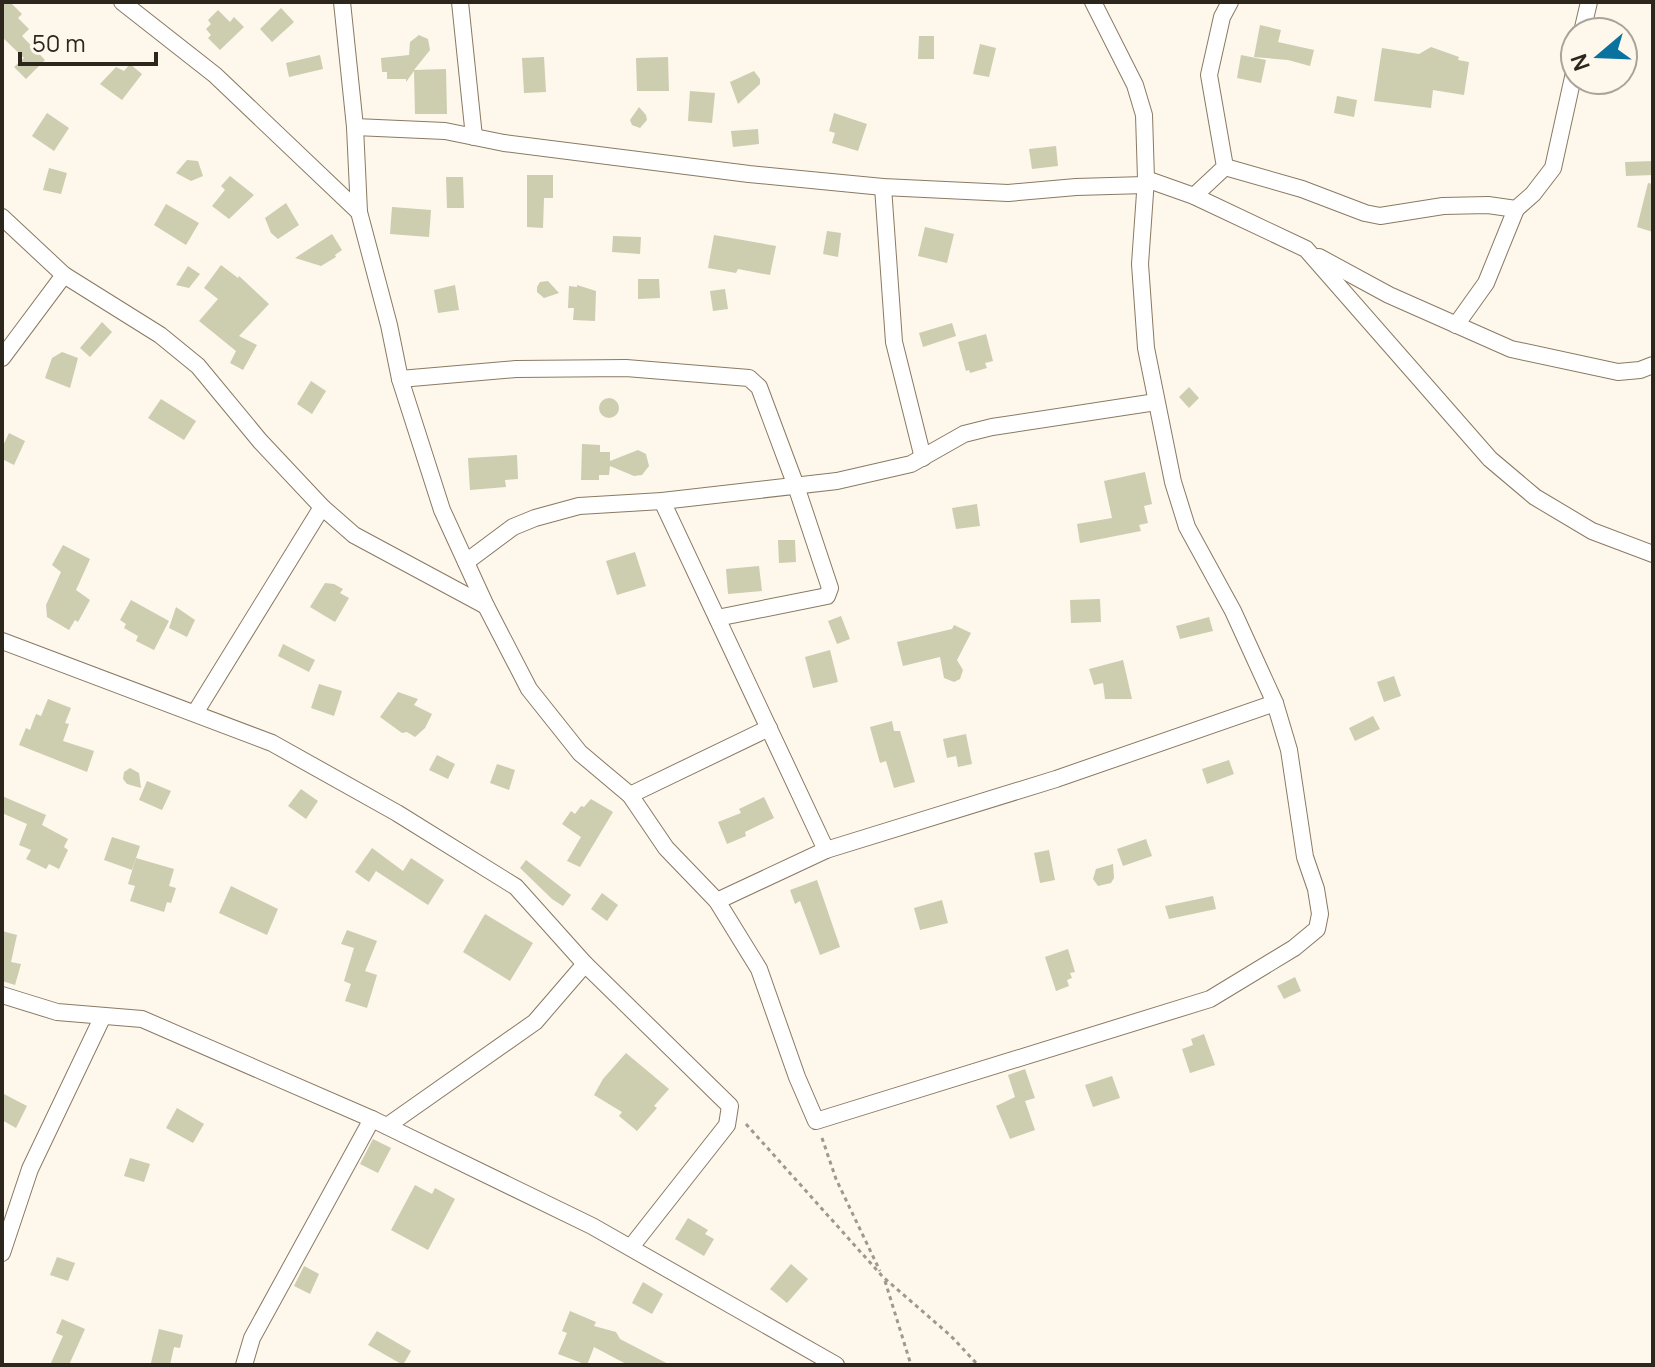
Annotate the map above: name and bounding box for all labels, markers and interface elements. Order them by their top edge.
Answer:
scale bar [20,16,156,66]
north arrow [1559,16,1639,96]
text: 50 m [32,26,86,59]
text: N [1563,50,1597,75]

